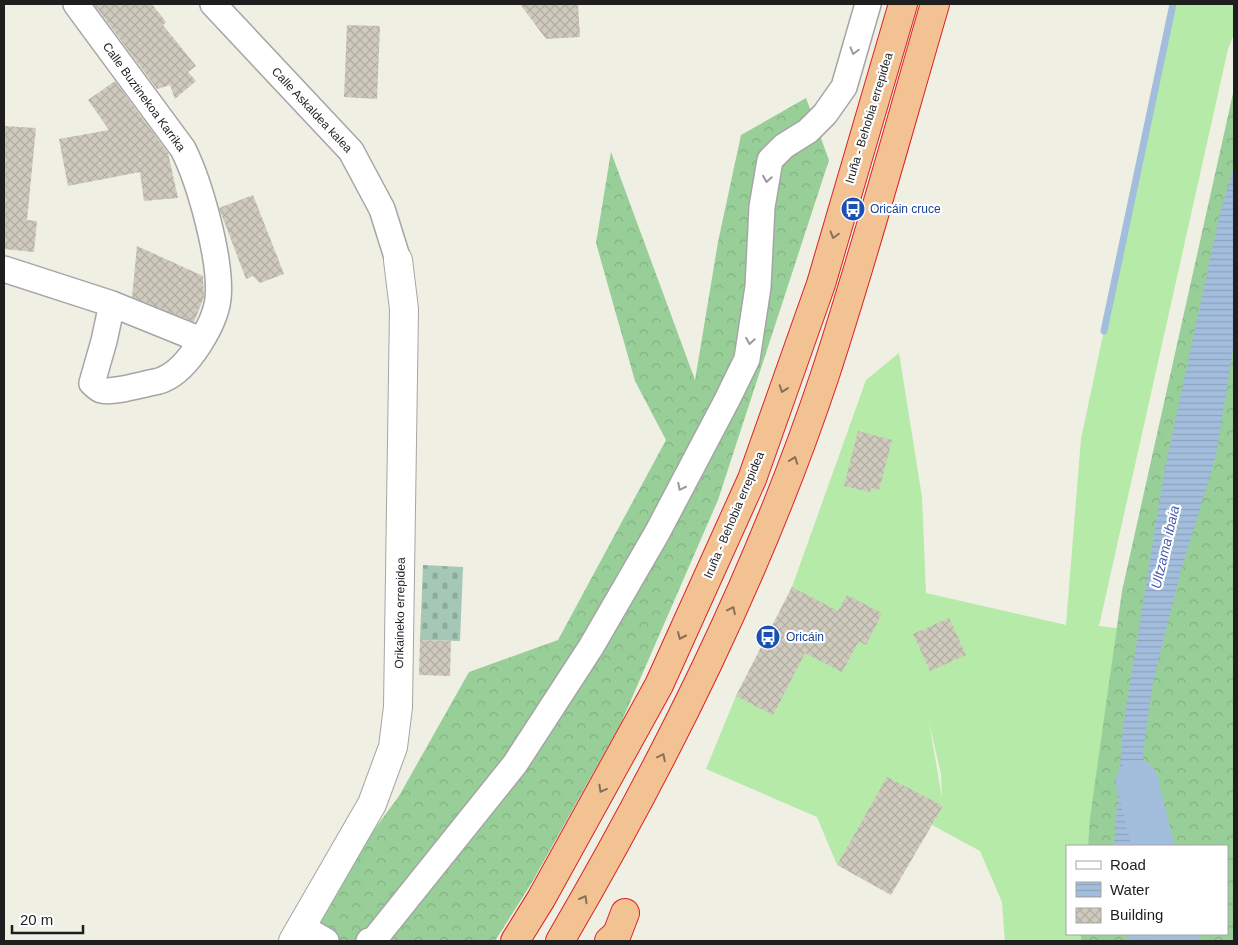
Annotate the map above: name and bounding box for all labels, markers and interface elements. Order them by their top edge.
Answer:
street label: Calle Buztinekoa Karrika [100,40,188,155]
one-way arrow [850,46,860,54]
street label: Iruña - Behobia errepidea [842,51,896,185]
street label: Calle Askaldea kalea [269,64,355,156]
one-way arrow [762,175,772,184]
bus stop icon: Oricáin cruce [840,196,866,222]
place label: Oricáin cruce [870,202,941,216]
one-way arrow [830,230,840,239]
one-way arrow [745,337,756,345]
one-way arrow [779,384,789,393]
street label: Iruña - Behobia errepidea [701,449,767,580]
one-way arrow [788,456,798,464]
one-way arrow [677,482,687,491]
water label: Ultzama ibaia [1148,504,1182,590]
street label: Orikaineko errepidea [392,557,408,669]
one-way arrow [726,606,736,615]
bus stop icon: Oricáin [755,624,781,650]
place label: Oricáin [786,630,824,644]
one-way arrow [676,631,687,640]
one-way arrow [656,753,666,762]
one-way arrow [598,784,608,793]
legend [1066,845,1228,935]
text: Road [1110,856,1146,873]
text: Water [1110,881,1149,898]
one-way arrow [578,896,588,905]
scale bar [12,902,84,934]
text: Building [1110,906,1163,923]
text: 20 m [20,911,53,928]

